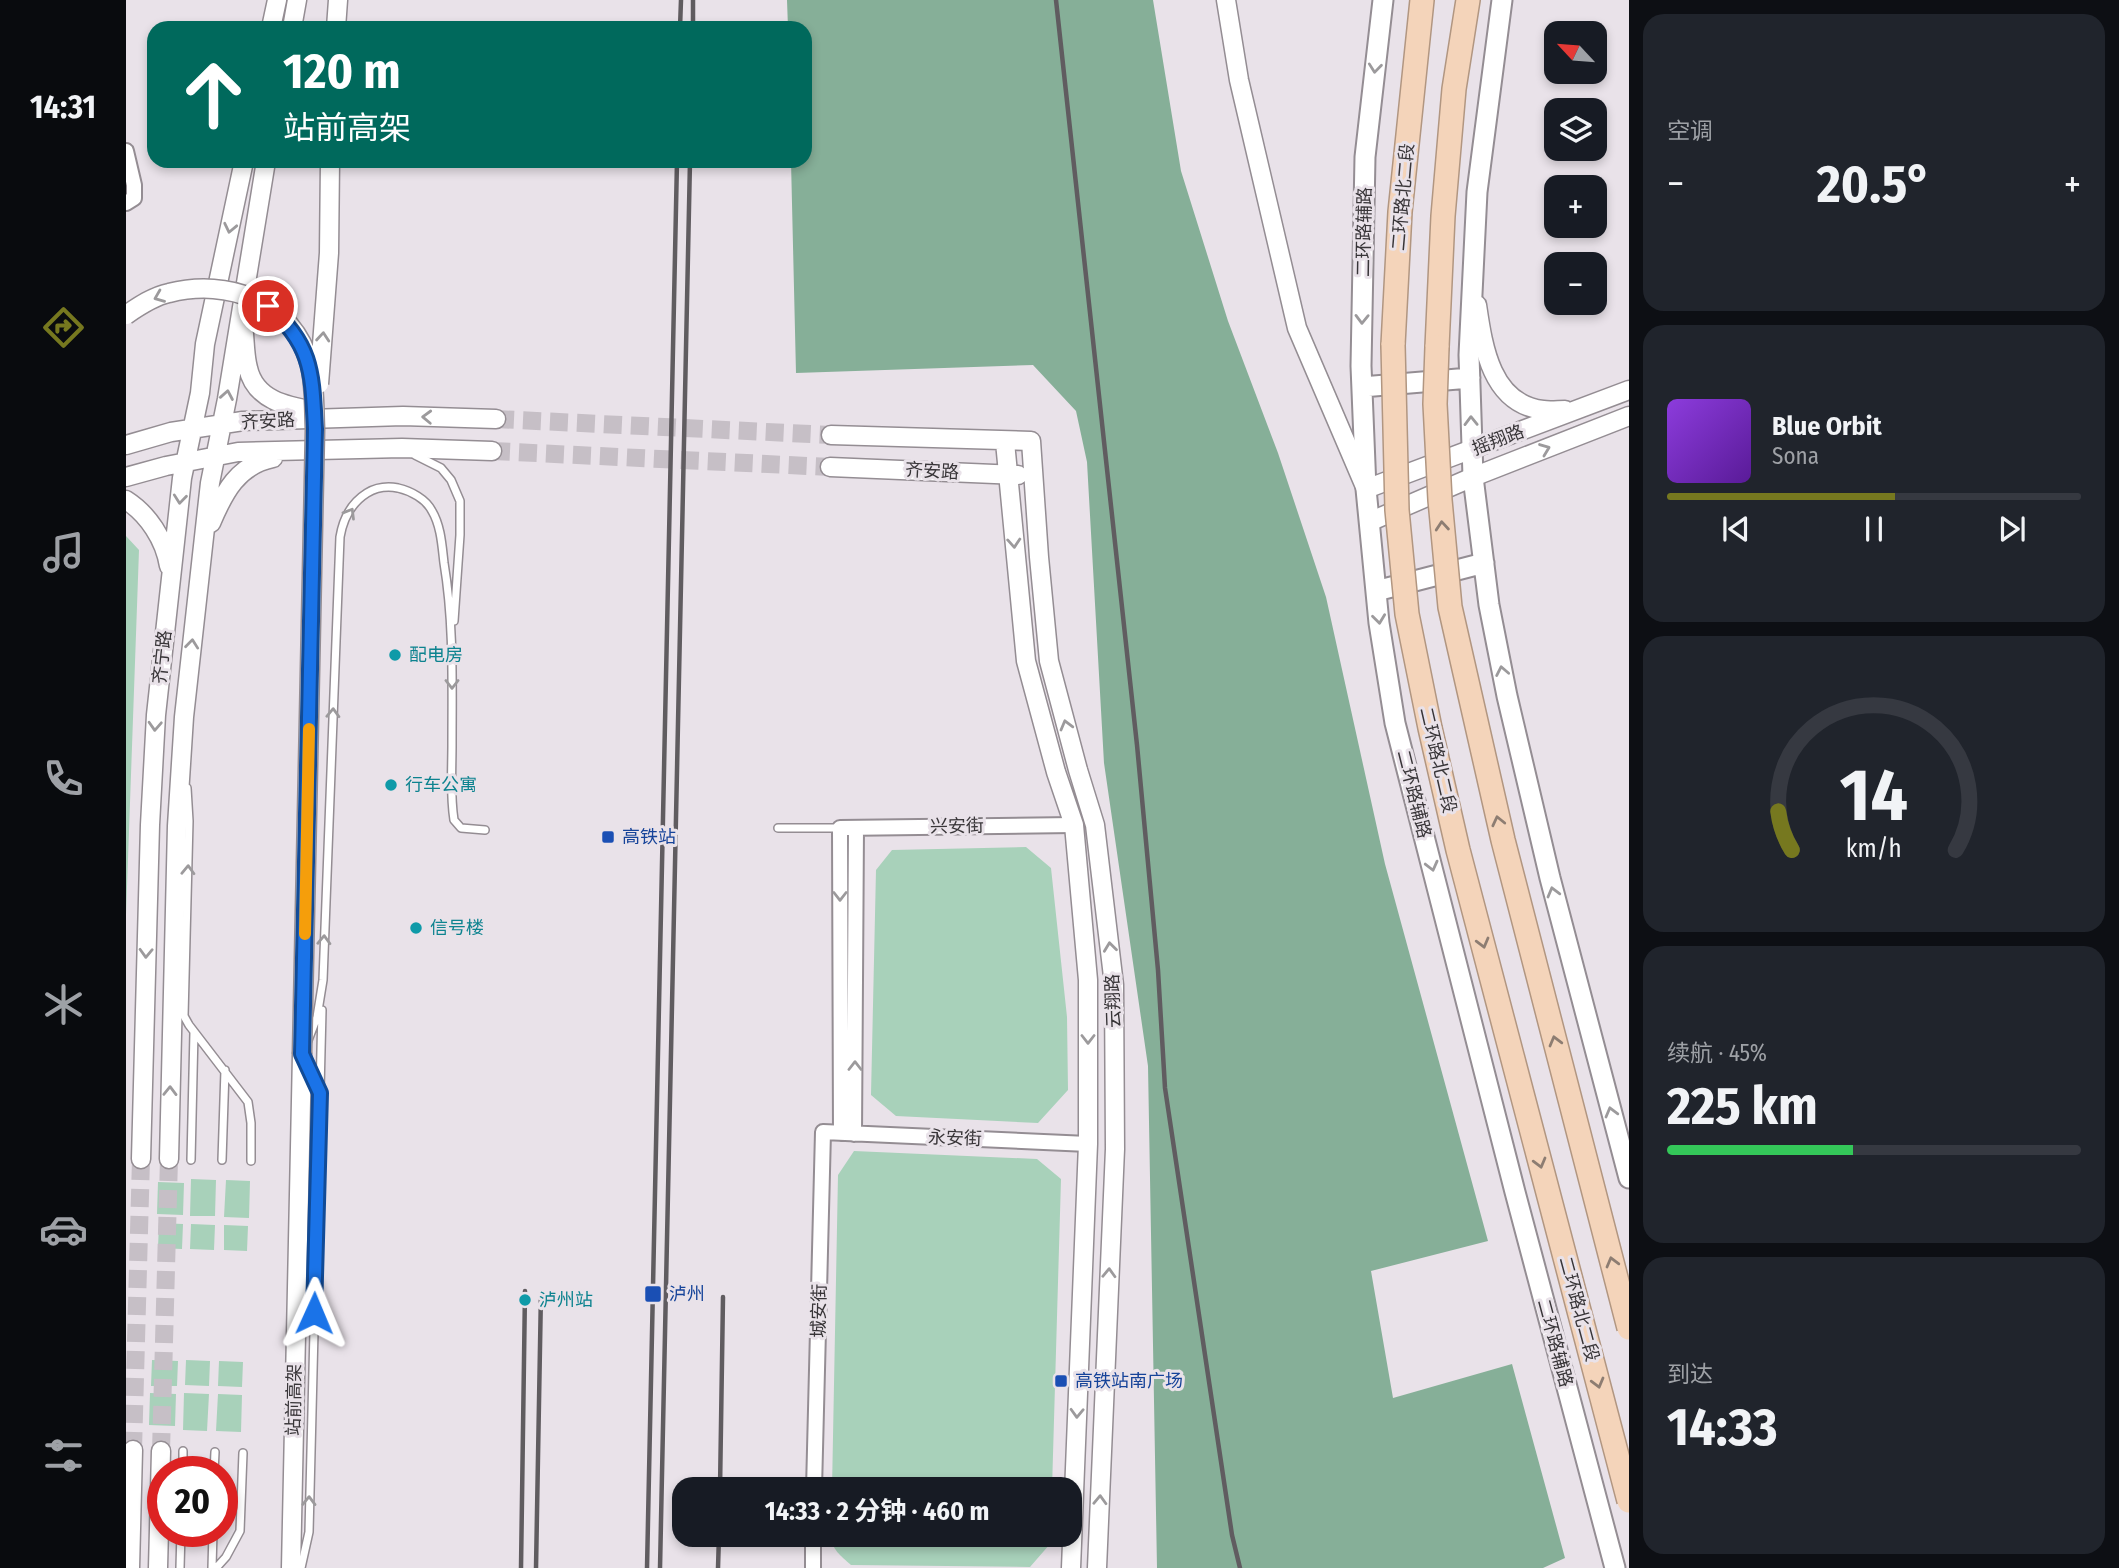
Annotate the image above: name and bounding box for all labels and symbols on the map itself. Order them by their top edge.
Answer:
north arrow [1544,21,1606,84]
one-way arrow [1368,63,1383,74]
street label: 二环路北二段 [1387,142,1419,252]
street label: 二环路辅路 [1352,187,1376,277]
one-way arrow [224,222,239,234]
pin [238,276,298,336]
one-way arrow [154,289,166,303]
one-way arrow [1354,314,1370,325]
one-way arrow [315,331,330,342]
one-way arrow [219,389,234,401]
street label: 齐安路 [240,409,296,433]
one-way arrow [422,409,432,425]
one-way arrow [1463,415,1478,426]
street label: 摇翔路 [1469,420,1527,460]
one-way arrow [1538,443,1550,457]
street label: 齐安路 [904,459,960,483]
one-way arrow [172,494,187,505]
one-way arrow [341,507,354,520]
one-way arrow [1435,520,1450,532]
one-way arrow [1006,538,1021,549]
one-way arrow [1371,614,1386,625]
street label: 齐宁路 [148,629,176,685]
one-way arrow [184,638,199,649]
place label: 配电房 [409,644,463,666]
marker: 配电房 [387,647,403,663]
one-way arrow [1495,665,1510,677]
one-way arrow [444,679,460,690]
street label: 二环路北二段 [1415,705,1461,815]
one-way arrow [326,707,341,718]
one-way arrow [1060,719,1074,731]
one-way arrow [148,720,163,731]
street label: 二环路辅路 [1392,748,1436,840]
place label: 行车公寓 [405,774,477,796]
marker: 行车公寓 [383,777,399,793]
street label: 兴安街 [930,815,984,837]
one-way arrow [1492,815,1506,827]
place label: 高铁站 [622,826,676,848]
marker: 高铁站 [600,829,616,845]
one-way arrow [1424,859,1438,871]
one-way arrow [180,864,195,875]
one-way arrow [1547,887,1561,899]
one-way arrow [832,891,848,902]
place label: 信号楼 [430,917,484,939]
marker: 信号楼 [408,920,424,936]
one-way arrow [317,934,332,945]
one-way arrow [1475,937,1489,949]
one-way arrow [1102,942,1117,953]
one-way arrow [138,948,154,959]
street label: 云翔路 [1101,974,1125,1028]
one-way arrow [1080,1034,1096,1045]
one-way arrow [1549,1035,1563,1047]
one-way arrow [847,1060,863,1070]
one-way arrow [163,1085,178,1096]
one-way arrow [1605,1107,1620,1119]
street label: 永安街 [928,1126,982,1150]
one-way arrow [1532,1157,1547,1169]
street label: 二环路北二段 [1554,1254,1604,1364]
one-way arrow [1606,1256,1620,1268]
one-way arrow [1102,1267,1117,1278]
position arrow [277,1276,351,1350]
place label: 泸州 [669,1283,705,1305]
marker: 泸州 [643,1284,663,1304]
street label: 城安街 [808,1284,830,1338]
place label: 泸州站 [539,1289,593,1311]
marker: 泸州站 [517,1292,533,1308]
street label: 二环路辅路 [1533,1297,1577,1389]
street label: 站前高架 [282,1364,306,1436]
place label: 高铁站南广场 [1075,1370,1183,1392]
marker: 高铁站南广场 [1053,1373,1069,1389]
one-way arrow [1590,1377,1604,1389]
one-way arrow [1070,1408,1085,1419]
speed limit sign: 20 [147,1456,238,1547]
one-way arrow [1092,1494,1107,1505]
one-way arrow [302,1495,317,1506]

